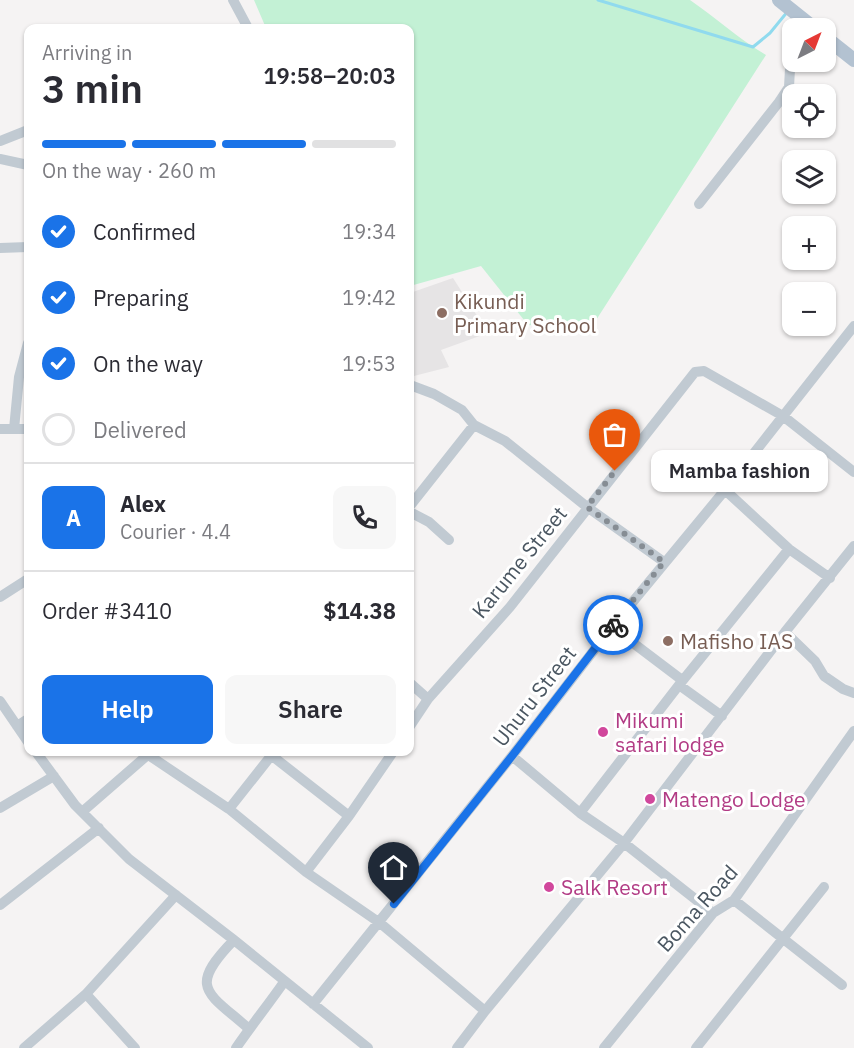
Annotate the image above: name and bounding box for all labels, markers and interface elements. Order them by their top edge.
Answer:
north arrow [782,18,836,72]
map controls [782,18,836,336]
text: Arriving in [42,39,132,66]
text: 19:58–20:03 [263,61,396,90]
text: 3 min [42,63,143,114]
button: locate [782,84,836,138]
button: layers [782,150,836,204]
text: On the way · 260 m [42,157,216,184]
icon: check [42,215,75,248]
button: + [782,216,836,270]
text: Confirmed [93,217,196,246]
text: 19:34 [342,218,396,245]
icon: check [42,281,75,314]
button: − [782,282,836,336]
text: Preparing [93,283,188,312]
text: 19:42 [342,284,396,311]
place label: Kikundi Primary School [454,287,597,339]
marker: Kikundi Primary School [435,306,449,320]
icon: check [42,347,75,380]
text: On the way [93,349,203,378]
text: 19:53 [342,350,396,377]
pin [589,409,640,471]
text: Delivered [93,415,187,444]
icon: bag [598,418,631,451]
callout: Mamba fashion [651,450,828,492]
text: Mamba fashion [669,457,810,484]
button: phone [333,486,396,549]
text: Alex [120,489,166,518]
street label: Karume Street [465,500,573,624]
text: A [66,503,81,532]
text: Courier · 4.4 [120,518,231,545]
courier [583,595,643,655]
text: Order #3410 [42,596,172,625]
text: $14.38 [323,596,396,625]
icon: bike [597,609,630,642]
place label: Mafisho IAS [680,627,793,655]
marker: Mafisho IAS [661,634,675,648]
street label: Uhuru Street [486,640,582,752]
button: Help [42,675,213,744]
button: Share [225,675,396,744]
place label: Mikumi safari lodge [615,706,725,758]
marker: Mikumi safari lodge [596,725,610,739]
place label: Matengo Lodge [662,785,805,813]
marker: Matengo Lodge [643,792,657,806]
pin [368,842,419,904]
icon: home [377,851,410,884]
street label: Boma Road [650,858,744,958]
place label: Salk Resort [561,873,668,901]
marker: Salk Resort [542,880,556,894]

